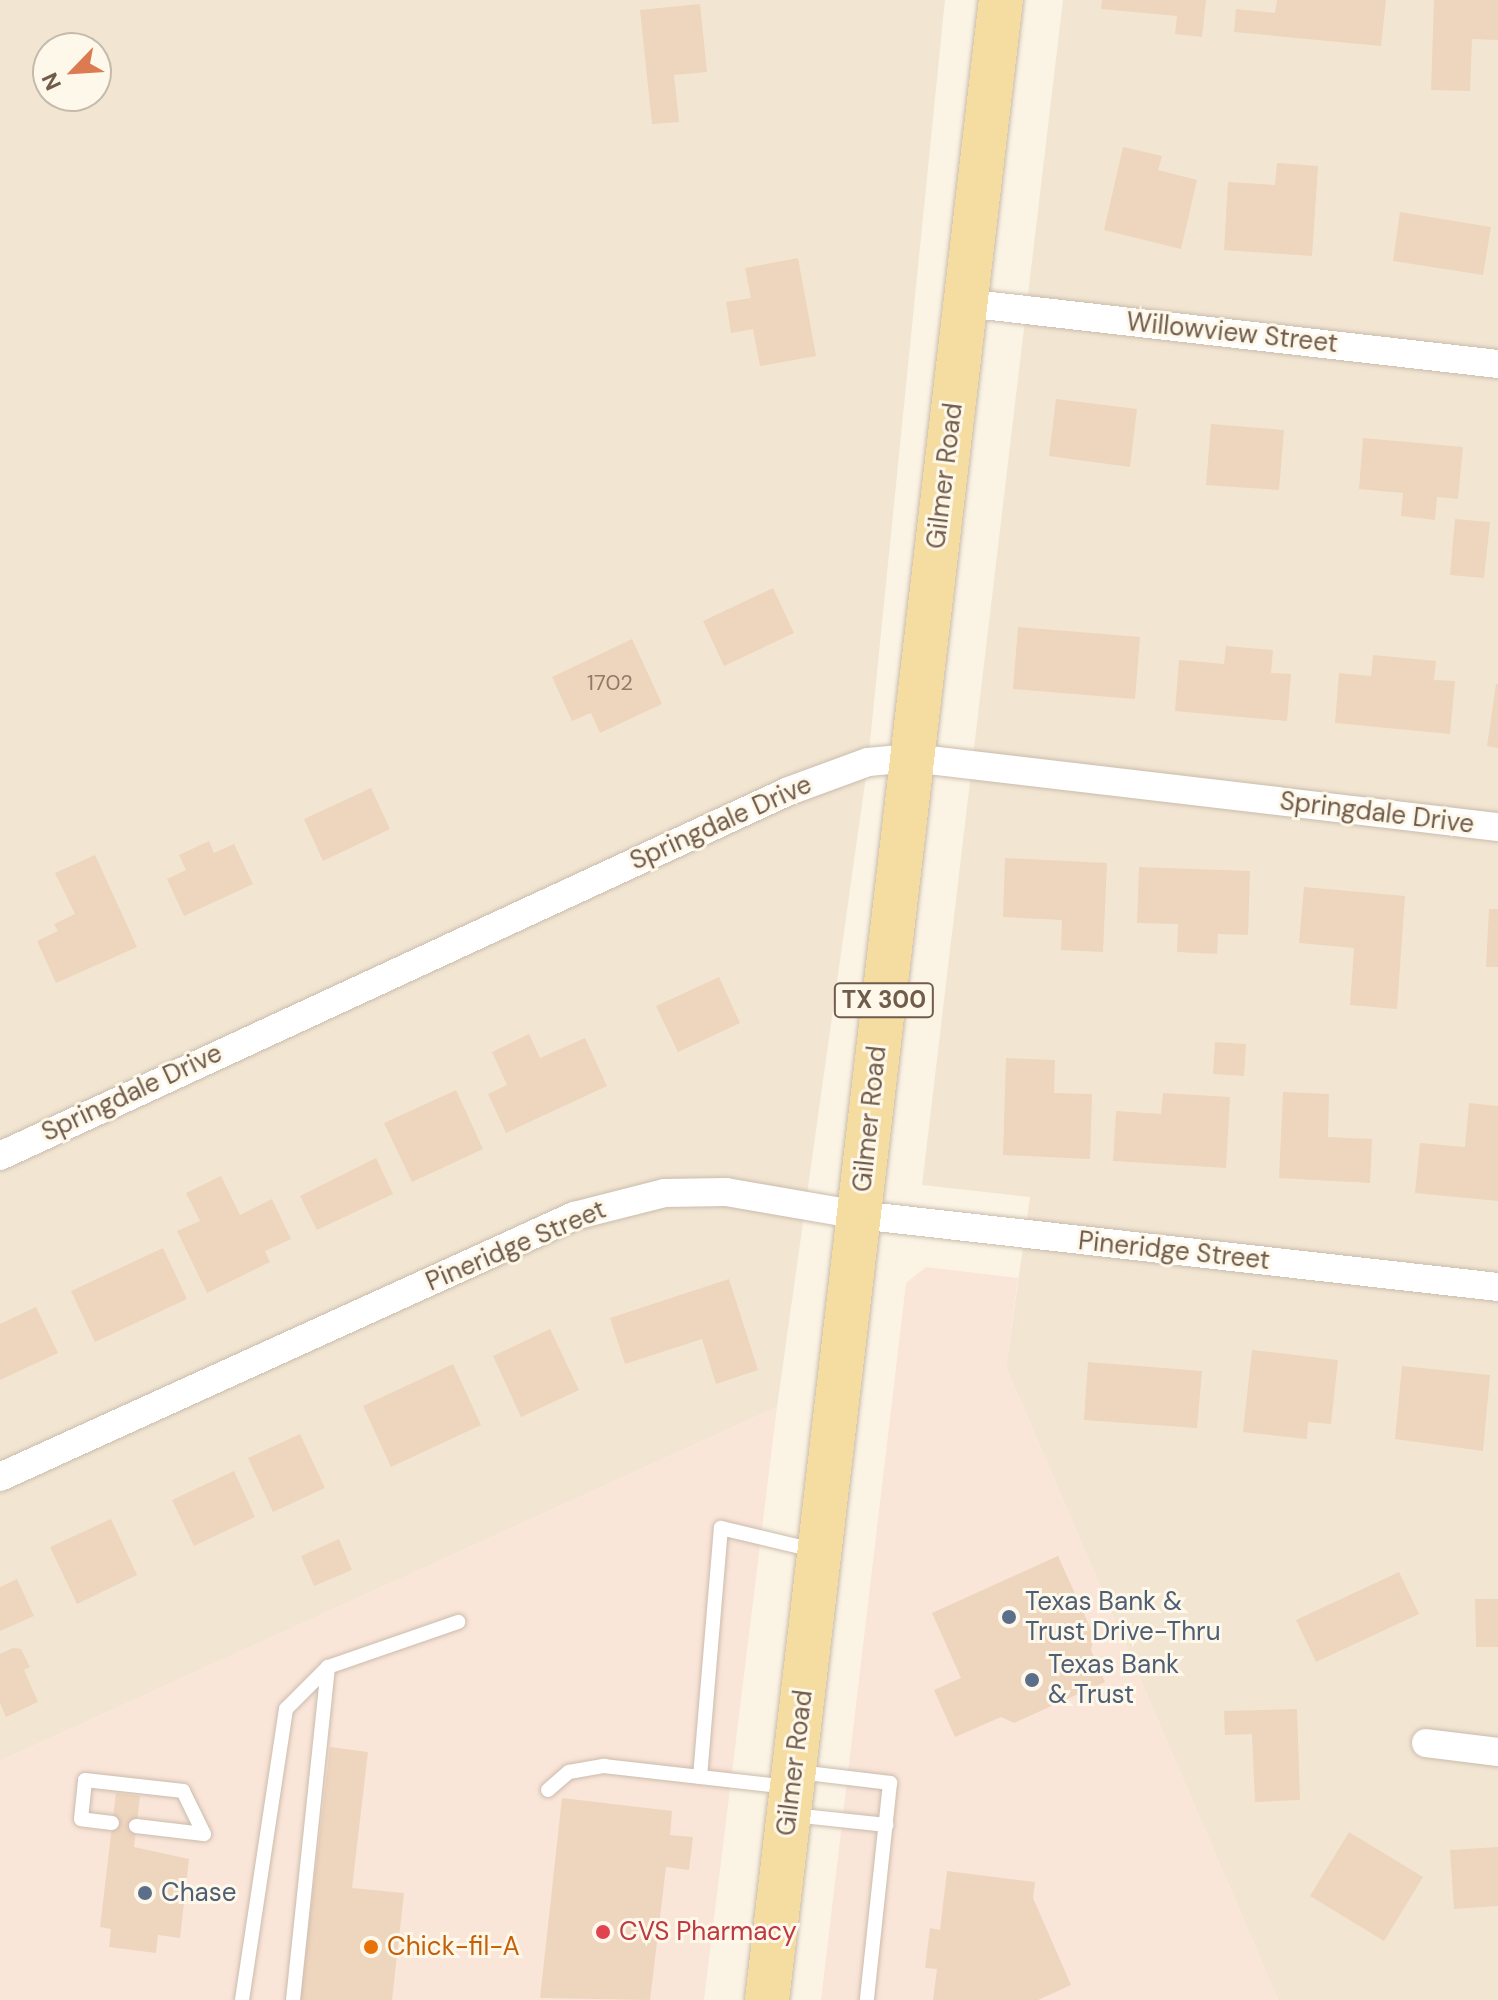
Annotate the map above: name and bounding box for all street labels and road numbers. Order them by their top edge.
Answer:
street label: Willowview Street [1125,306,1339,360]
street label: Gilmer Road [921,401,969,551]
street label: Springdale Drive [625,769,817,877]
street label: Springdale Drive [1278,786,1476,840]
road number: TX 300 [832,980,936,1020]
street label: Springdale Drive [37,1038,227,1148]
street label: Gilmer Road [847,1044,893,1194]
street label: Pineridge Street [421,1194,611,1298]
street label: Pineridge Street [1077,1225,1271,1277]
street label: Gilmer Road [771,1688,819,1838]

